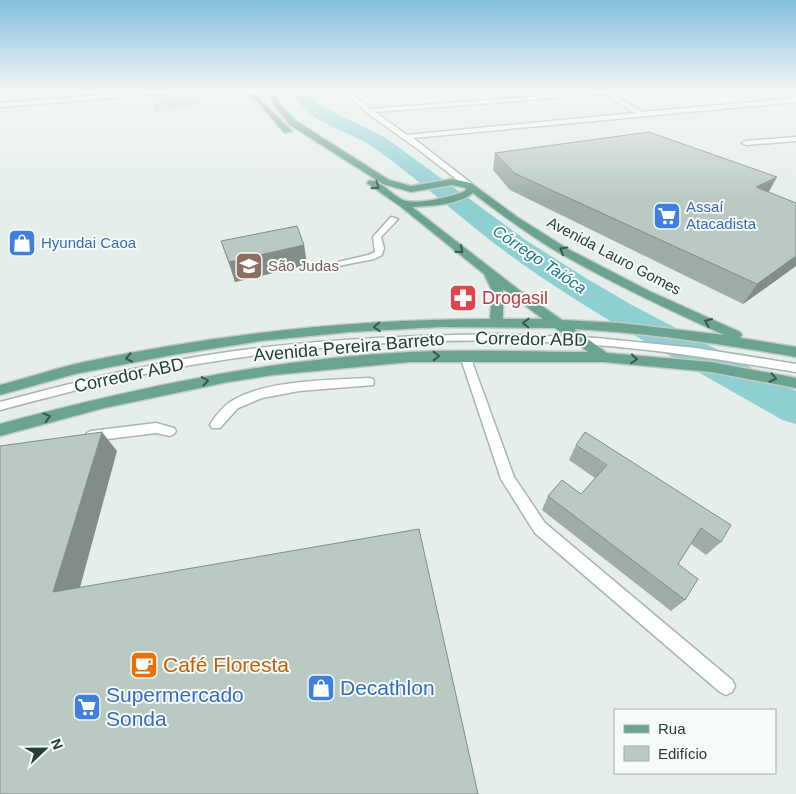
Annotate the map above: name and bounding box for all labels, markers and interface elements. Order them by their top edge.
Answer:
one-way arrow [370,180,379,189]
place label: Assaí Atacadista [686,198,757,232]
supermarket icon: Assaí Atacadista [652,201,682,231]
street label: Avenida Lauro Gomes [544,213,684,298]
water label: Córrego Taióca [490,222,590,297]
shop icon: Hyundai Caoa [7,228,37,258]
place label: Hyundai Caoa [41,234,137,251]
one-way arrow [455,244,464,253]
one-way arrow [559,246,568,256]
school or university icon: São Judas [234,251,264,281]
place label: São Judas [268,257,339,274]
pharmacy icon: Drogasil [448,283,478,313]
place label: Drogasil [482,288,548,308]
one-way arrow [521,317,529,328]
one-way arrow [704,318,713,329]
one-way arrow [373,321,381,332]
street label: Corredor ABD [475,328,587,350]
street label: Avenida Pereira Barreto [253,329,445,365]
one-way arrow [433,351,441,362]
one-way arrow [125,352,134,363]
one-way arrow [630,353,638,364]
street label: Corredor ABD [72,354,186,396]
one-way arrow [769,372,778,383]
one-way arrow [201,377,210,387]
one-way arrow [42,412,51,423]
cafe icon: Café Floresta [129,650,159,680]
place label: Café Floresta [163,653,289,676]
shop icon: Decathlon [306,673,336,703]
place label: Decathlon [340,676,435,699]
place label: Supermercado Sonda [106,683,244,730]
supermarket icon: Supermercado Sonda [72,692,102,722]
legend [614,709,776,774]
text: Rua [658,720,686,737]
north arrow [20,724,70,774]
text: N [48,736,66,752]
text: Edifício [658,745,707,762]

